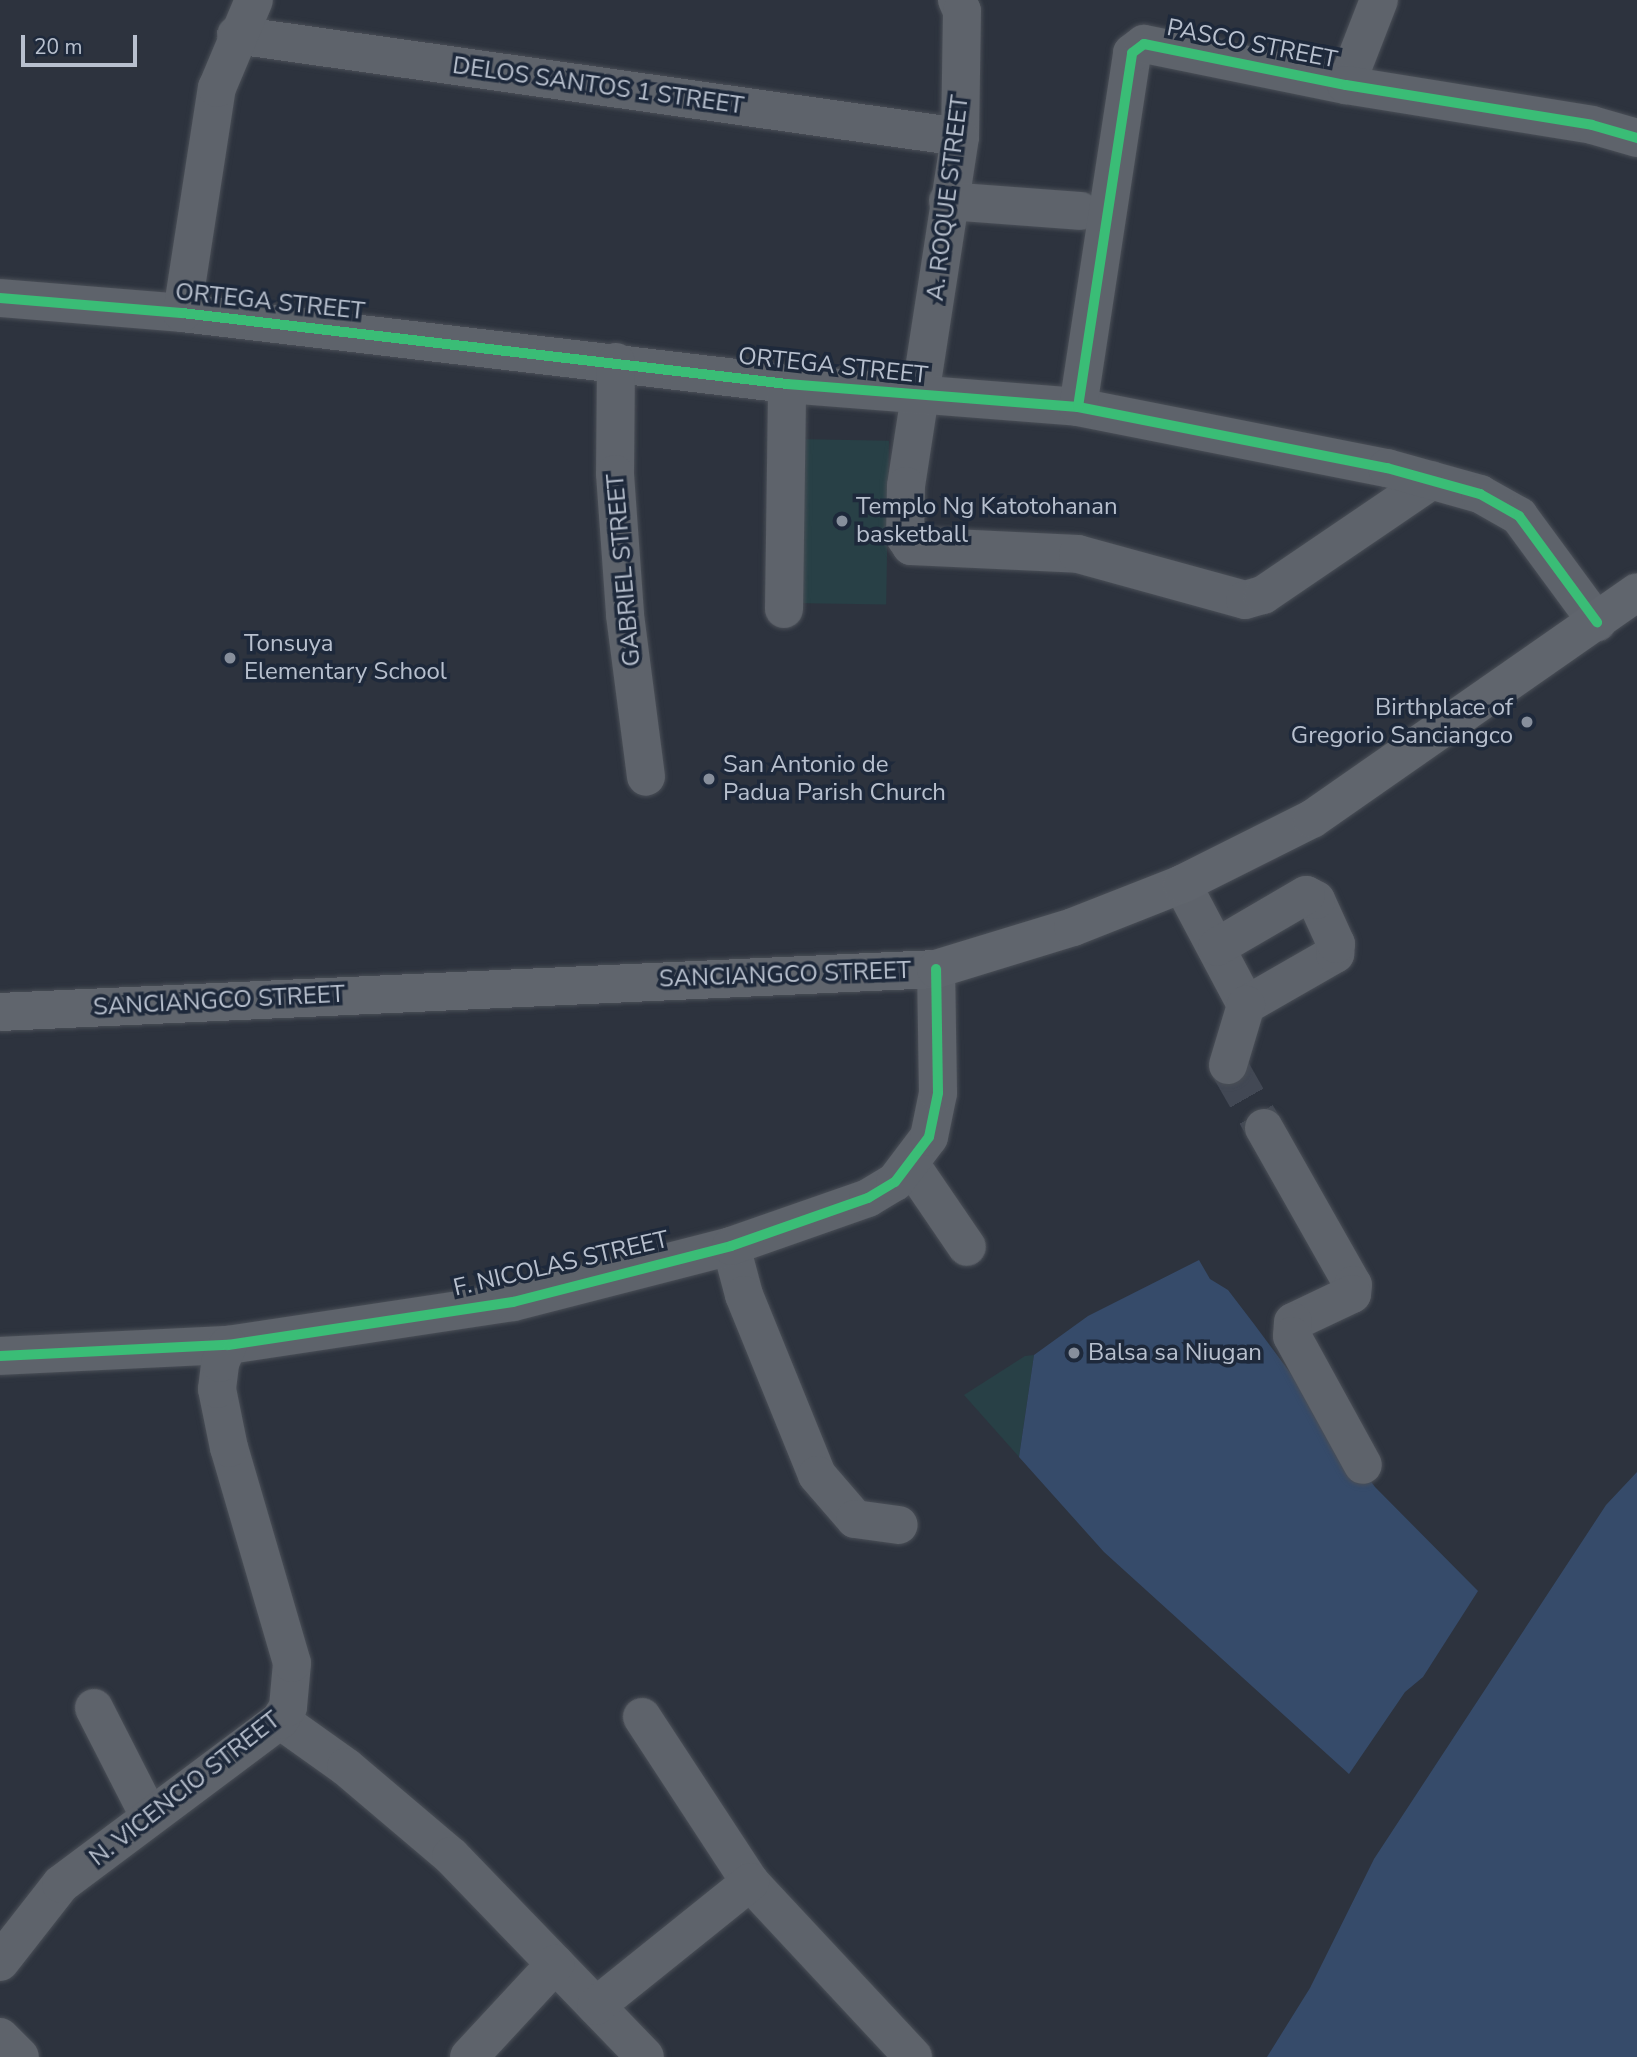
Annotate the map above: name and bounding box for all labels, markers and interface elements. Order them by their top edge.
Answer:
street label: PASCO STREET [1164,13,1340,75]
scale bar [24,21,140,65]
text: 20 m [34,33,83,61]
street label: DELOS SANTOS 1 STREET [451,51,745,121]
street label: A. ROQUE STREET [921,94,975,302]
street label: ORTEGA STREET [174,278,366,326]
street label: ORTEGA STREET [737,342,929,390]
street label: GABRIEL STREET [601,472,647,668]
place label: Templo Ng Katotohanan basketball [856,493,1118,549]
marker: Templo Ng Katotohanan basketball [834,513,850,529]
place label: Tonsuya Elementary School [244,630,447,686]
marker: Tonsuya Elementary School [222,650,238,666]
place label: Birthplace of Gregorio Sanciangco [1291,694,1513,750]
marker: Birthplace of Gregorio Sanciangco [1519,714,1535,730]
place label: San Antonio de Padua Parish Church [723,751,946,807]
marker: San Antonio de Padua Parish Church [701,771,717,787]
street label: SANCIANGCO STREET [658,956,912,994]
street label: SANCIANGCO STREET [92,980,346,1022]
street label: F. NICOLAS STREET [451,1225,671,1303]
place label: Balsa sa Niugan [1088,1339,1262,1367]
marker: Balsa sa Niugan [1066,1345,1082,1361]
street label: N. VICENCIO STREET [84,1706,286,1872]

